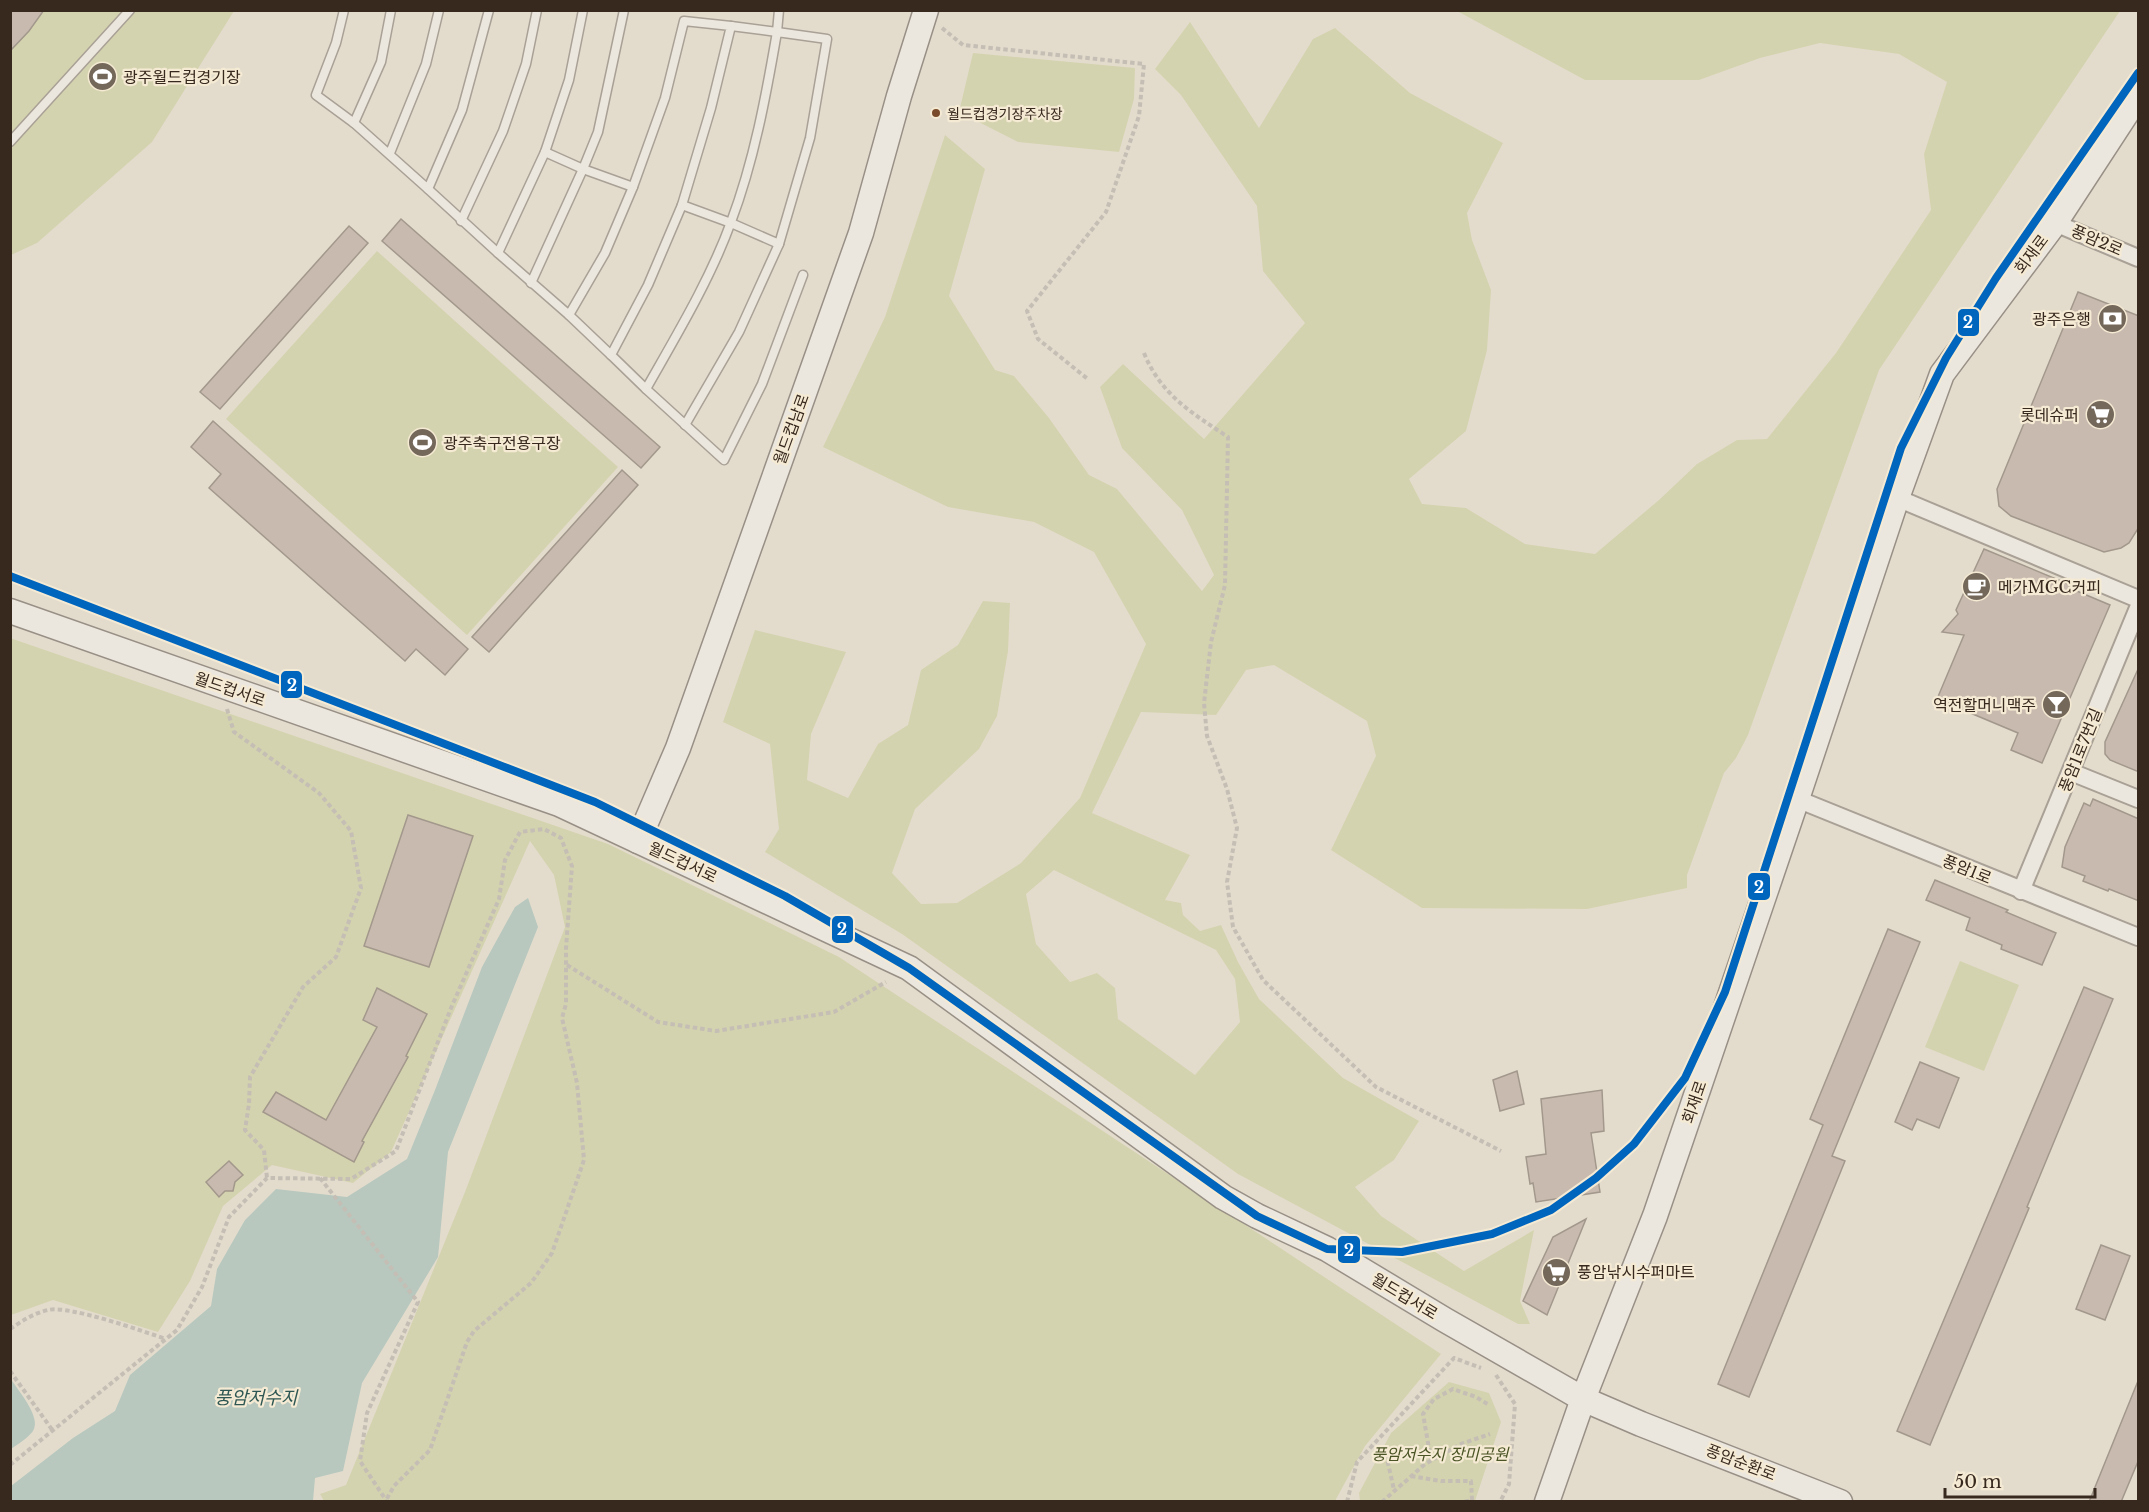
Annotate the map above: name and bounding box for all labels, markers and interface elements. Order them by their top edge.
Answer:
sports icon: 광주월드컵경기장 [86,61,118,93]
place label: 광주월드컵경기장 [123,67,241,87]
place label: 월드컵경기장주차장 [947,105,1063,123]
marker: 월드컵경기장주차장 [930,107,942,119]
street label: 풍암2로 [2068,220,2126,260]
street label: 회재로 [2010,230,2052,278]
bank icon: 광주은행 [2096,303,2128,335]
line badge: 2 [1957,308,1980,337]
place label: 광주은행 [2032,309,2091,329]
text: 2 [1963,312,1973,332]
street label: 월드컵남로 [769,391,813,467]
supermarket icon: 롯데슈퍼 [2084,399,2116,431]
place label: 롯데슈퍼 [2020,405,2079,425]
sports icon: 광주축구전용구장 [406,427,438,459]
place label: 광주축구전용구장 [443,433,561,453]
cafe icon: 메가MGC커피 [1961,571,1993,603]
place label: 메가MGC커피 [1998,577,2101,597]
street label: 월드컵서로 [192,668,268,711]
line badge: 2 [280,670,303,699]
text: 2 [287,675,297,695]
bar icon: 역전할머니맥주 [2041,689,2073,721]
place label: 역전할머니맥주 [1933,695,2036,715]
street label: 풍암1로7번길 [2054,705,2106,795]
street label: 월드컵서로 [645,837,721,887]
street label: 풍암1로 [1939,850,1995,888]
line badge: 2 [1747,872,1771,901]
text: 2 [1754,877,1764,897]
line badge: 2 [831,915,854,944]
text: 2 [837,919,847,939]
street label: 회재로 [1677,1078,1711,1126]
line badge: 2 [1337,1235,1361,1264]
text: 2 [1344,1240,1354,1260]
supermarket icon: 풍암낚시수퍼마트 [1540,1256,1572,1288]
place label: 풍암낚시수퍼마트 [1577,1262,1695,1282]
street label: 월드컵서로 [1368,1268,1442,1324]
water label: 풍암저수지 [215,1387,299,1409]
street label: 풍암순환로 [1703,1439,1779,1485]
park label: 풍암저수지 장미공원 [1372,1444,1510,1464]
scale bar [1945,1461,2095,1499]
text: 50 m [1954,1471,2002,1493]

